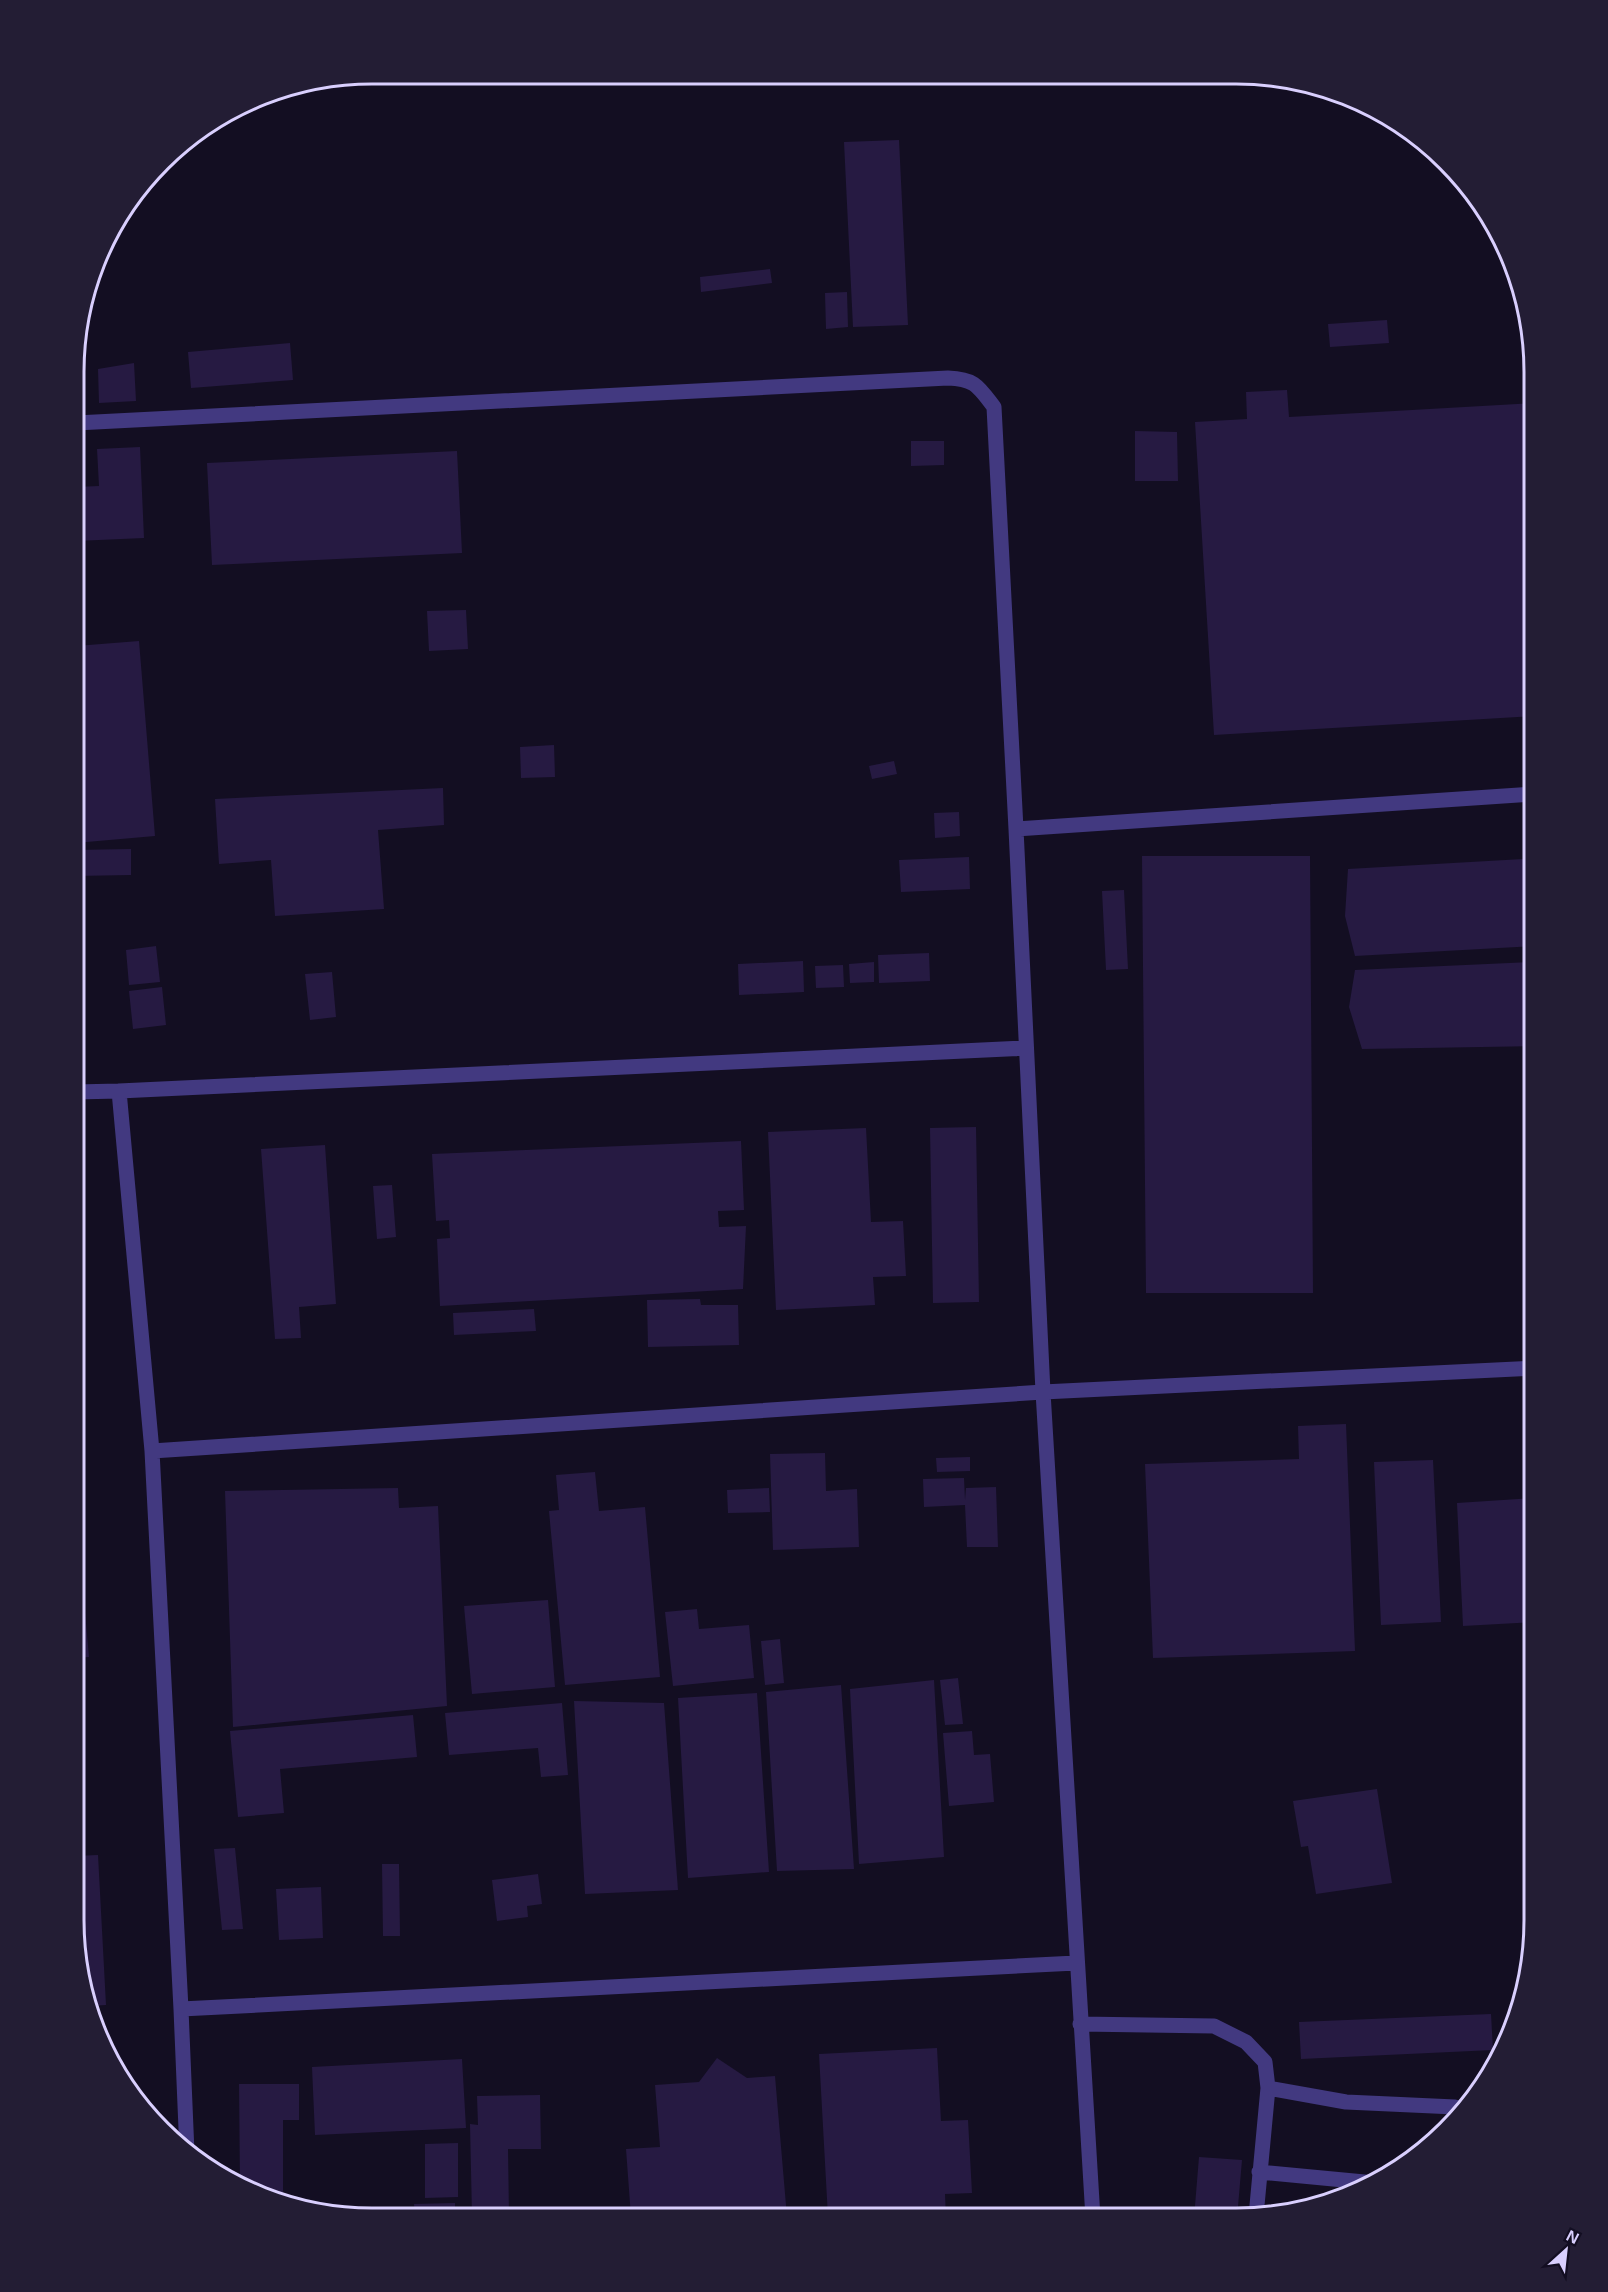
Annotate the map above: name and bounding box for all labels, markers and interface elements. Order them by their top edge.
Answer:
north arrow [1536,2220,1596,2280]
text: N [1564,2227,1582,2247]

